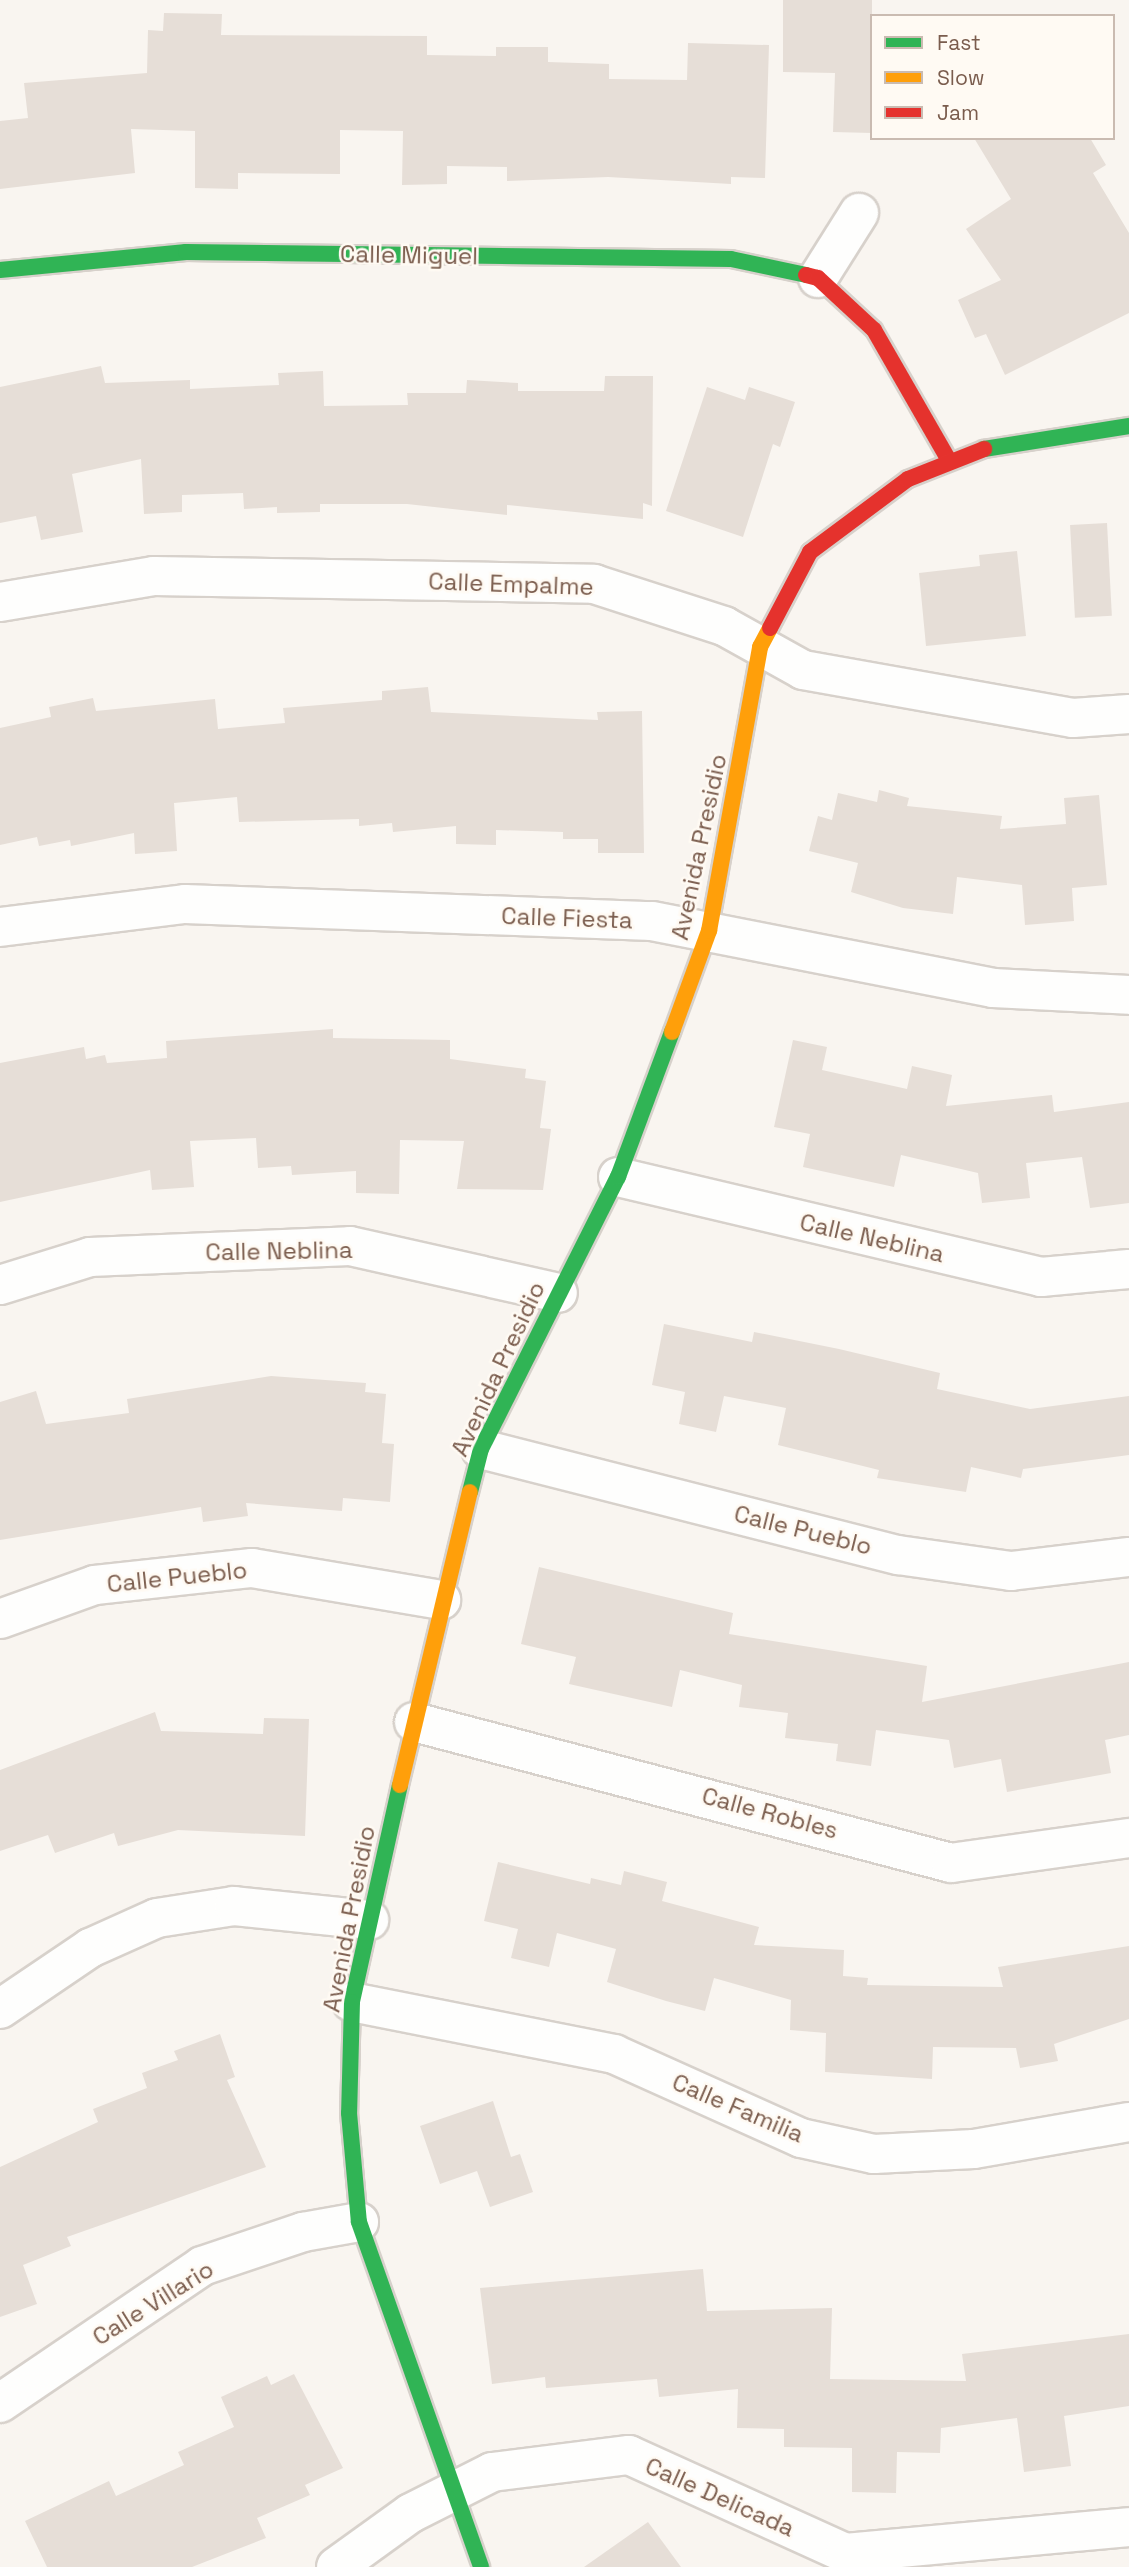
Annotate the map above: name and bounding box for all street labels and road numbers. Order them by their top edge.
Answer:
street label: Calle Miguel [340,239,478,271]
street label: Calle Empalme [428,567,594,601]
street label: Avenida Presidio [665,751,733,943]
street label: Calle Fiesta [501,901,633,935]
street label: Calle Neblina [797,1207,947,1269]
street label: Calle Neblina [205,1235,353,1267]
street label: Avenida Presidio [445,1277,551,1461]
street label: Calle Pueblo [731,1499,875,1561]
street label: Calle Pueblo [105,1555,249,1599]
street label: Calle Robles [699,1781,841,1845]
street label: Avenida Presidio [317,1823,381,2015]
street label: Calle Familia [668,2067,808,2149]
street label: Calle Villario [87,2254,219,2352]
street label: Calle Delicada [641,2451,799,2543]

